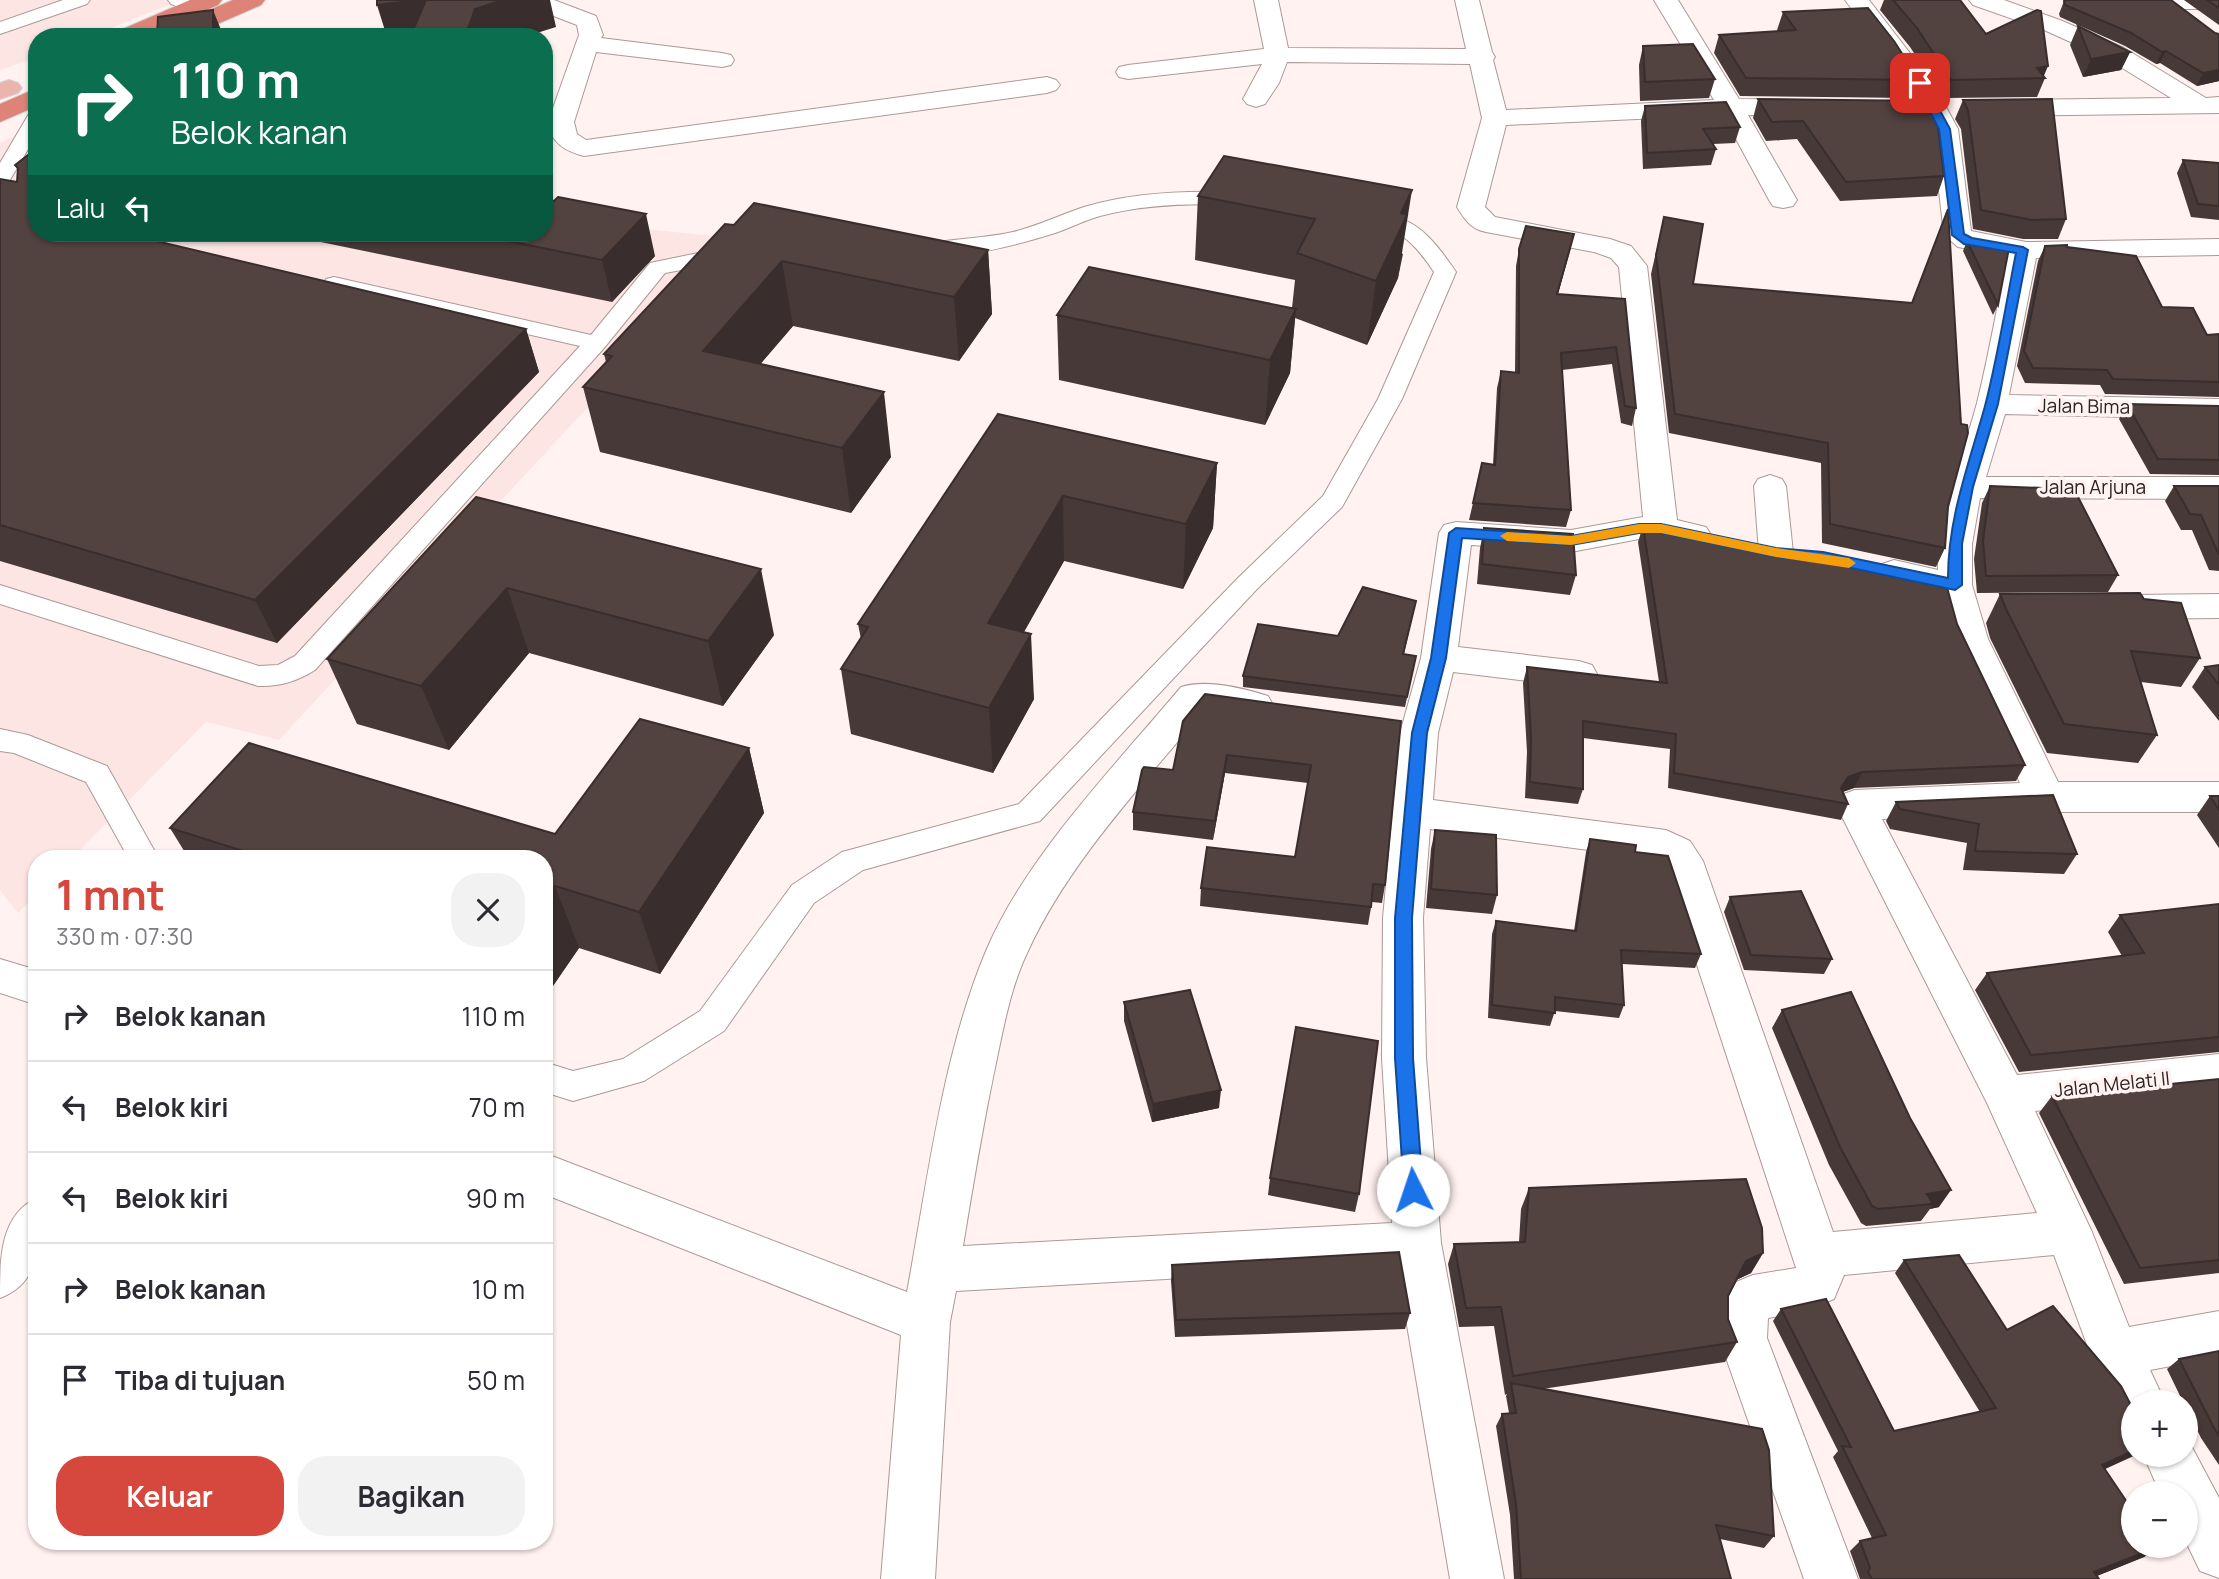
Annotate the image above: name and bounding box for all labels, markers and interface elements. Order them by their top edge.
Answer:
text: 110 m [171,46,300,113]
pin [1890,53,1950,113]
icon: right [56,56,147,147]
icon: arrive [1901,64,1939,102]
text: Belok kanan [171,110,347,154]
icon: left [119,189,157,227]
text: Lalu [56,190,105,226]
street label: Jalan Bima [2038,392,2130,420]
street label: Jalan Arjuna [2040,474,2146,500]
text: 1 mnt [56,865,165,923]
button: close [451,873,525,947]
text: 330 m · 07:30 [56,920,193,952]
icon: right [56,997,94,1035]
text: Belok kanan [115,998,266,1034]
text: 110 m [462,998,525,1034]
street label: Jalan Melati II [2053,1065,2171,1103]
icon: left [56,1088,94,1126]
text: Belok kiri [115,1089,229,1125]
text: 70 m [469,1089,525,1125]
position arrow [1376,1153,1450,1227]
icon: left [56,1179,94,1217]
text: Belok kiri [115,1180,229,1216]
text: 90 m [466,1180,525,1216]
icon: right [56,1270,94,1308]
text: Belok kanan [115,1271,266,1307]
text: 10 m [472,1271,525,1307]
icon: arrive [56,1361,94,1399]
text: Tiba di tujuan [115,1362,285,1398]
text: 50 m [467,1362,525,1398]
map controls [2121,1390,2198,1558]
button: + [2121,1390,2198,1467]
button: Keluar [56,1456,284,1536]
button: Bagikan [298,1456,525,1536]
button: − [2121,1481,2198,1558]

